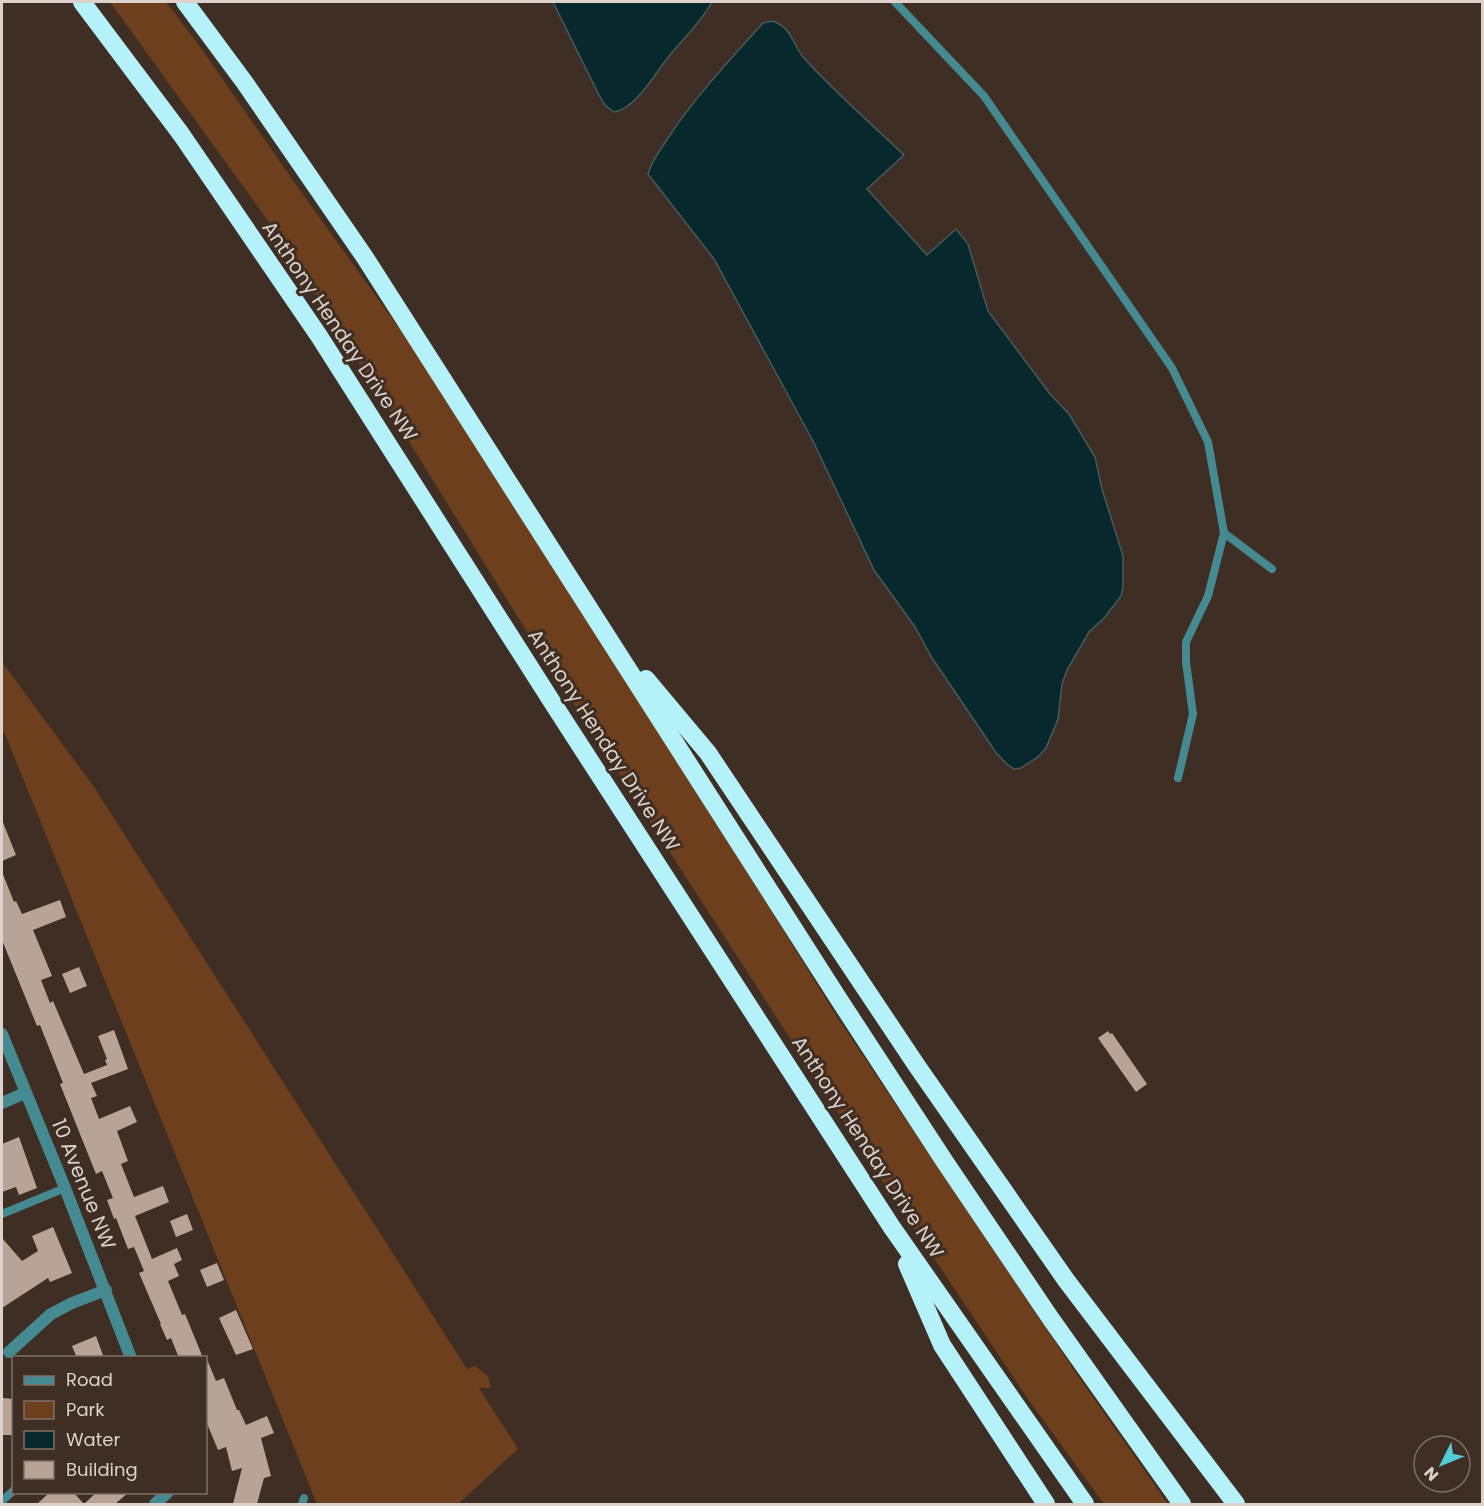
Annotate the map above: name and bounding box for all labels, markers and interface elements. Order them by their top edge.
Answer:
street label: Anthony Henday Drive NW [256,215,425,447]
street label: Anthony Henday Drive NW [521,623,687,857]
street label: Anthony Henday Drive NW [785,1030,951,1264]
street label: 10 Avenue NW [45,1115,123,1254]
legend [12,1356,207,1494]
text: Road [66,1367,113,1392]
text: Park [66,1397,105,1422]
text: Water [66,1427,120,1452]
north arrow [1412,1434,1472,1494]
text: Building [66,1457,138,1482]
text: N [1419,1462,1444,1486]

